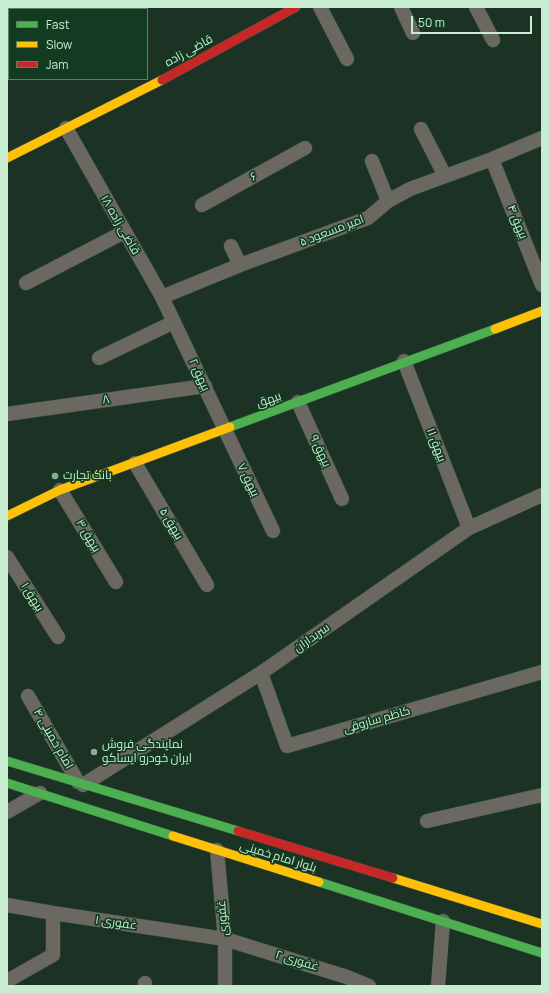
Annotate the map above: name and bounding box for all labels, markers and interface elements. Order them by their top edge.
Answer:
legend [8,8,148,80]
scale bar [413,8,534,34]
text: 50 m [418,14,445,31]
text: Fast [46,16,70,33]
street label: قاضی زاده [162,32,216,70]
text: Slow [46,36,72,53]
text: Jam [46,56,68,73]
street label: ۶ [248,169,260,185]
street label: قاضی زاده ۱۸ [97,193,143,257]
street label: بیهق ۴ [504,203,530,241]
street label: امیر مسعود ۵ [298,212,366,250]
street label: بیهق ۲ [185,356,213,394]
street label: بیهق [255,389,283,411]
street label: ۸ [101,392,111,408]
street label: بیهق ۱۱ [423,426,449,464]
street label: بیهق ۹ [306,433,334,469]
street label: بیهق ۷ [234,461,262,499]
place label: بانک تجارت [63,469,112,483]
marker: بانک تجارت [50,471,60,481]
street label: بیهق ۵ [156,506,186,542]
street label: بیهق ۳ [73,517,103,555]
street label: بیهق ۱ [18,580,46,614]
street label: سربداران [291,620,333,656]
street label: کاظم ساروقی [342,704,412,736]
street label: امام خمینی ۴ [30,706,76,772]
place label: نمایندگی فروش ایران خودرو ایساکو [102,738,192,766]
marker: نمایندگی فروش ایران خودرو ایساکو [89,747,99,757]
street label: بلوار امام خمینی [238,839,318,875]
street label: غفوری [214,900,232,936]
street label: غفوری ۱ [94,913,138,933]
street label: غفوری ۲ [274,948,320,974]

